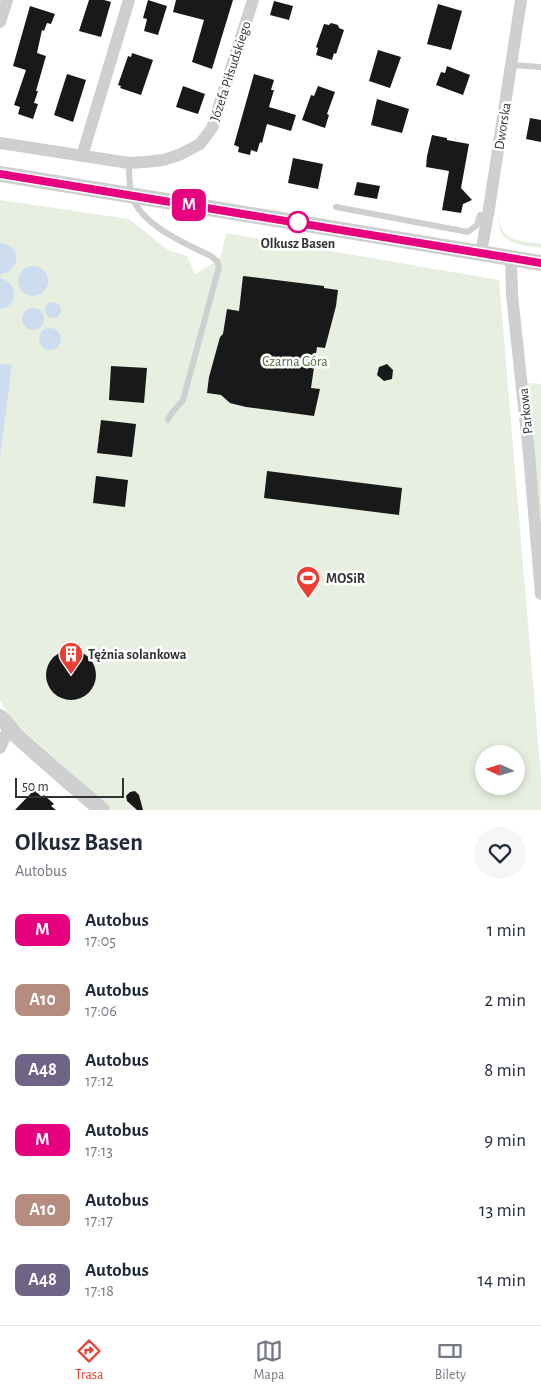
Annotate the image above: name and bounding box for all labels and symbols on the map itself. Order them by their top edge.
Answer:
street label: Józefa Piłsudskiego [208,19,254,123]
street label: Dworska [492,101,514,151]
line badge: M [173,189,205,221]
marker: Olkusz Basen [287,211,309,233]
place label: Olkusz Basen [261,237,335,251]
park label: Czarna Góra [262,355,328,369]
street label: Parkowa [517,387,535,435]
sports icon: MOSiR [295,565,321,599]
place label: MOSiR [326,572,365,586]
building icon: Tężnia solankowa [58,641,84,675]
place label: Tężnia solankowa [88,648,187,662]
north arrow [475,745,525,795]
scale bar [15,775,124,798]

